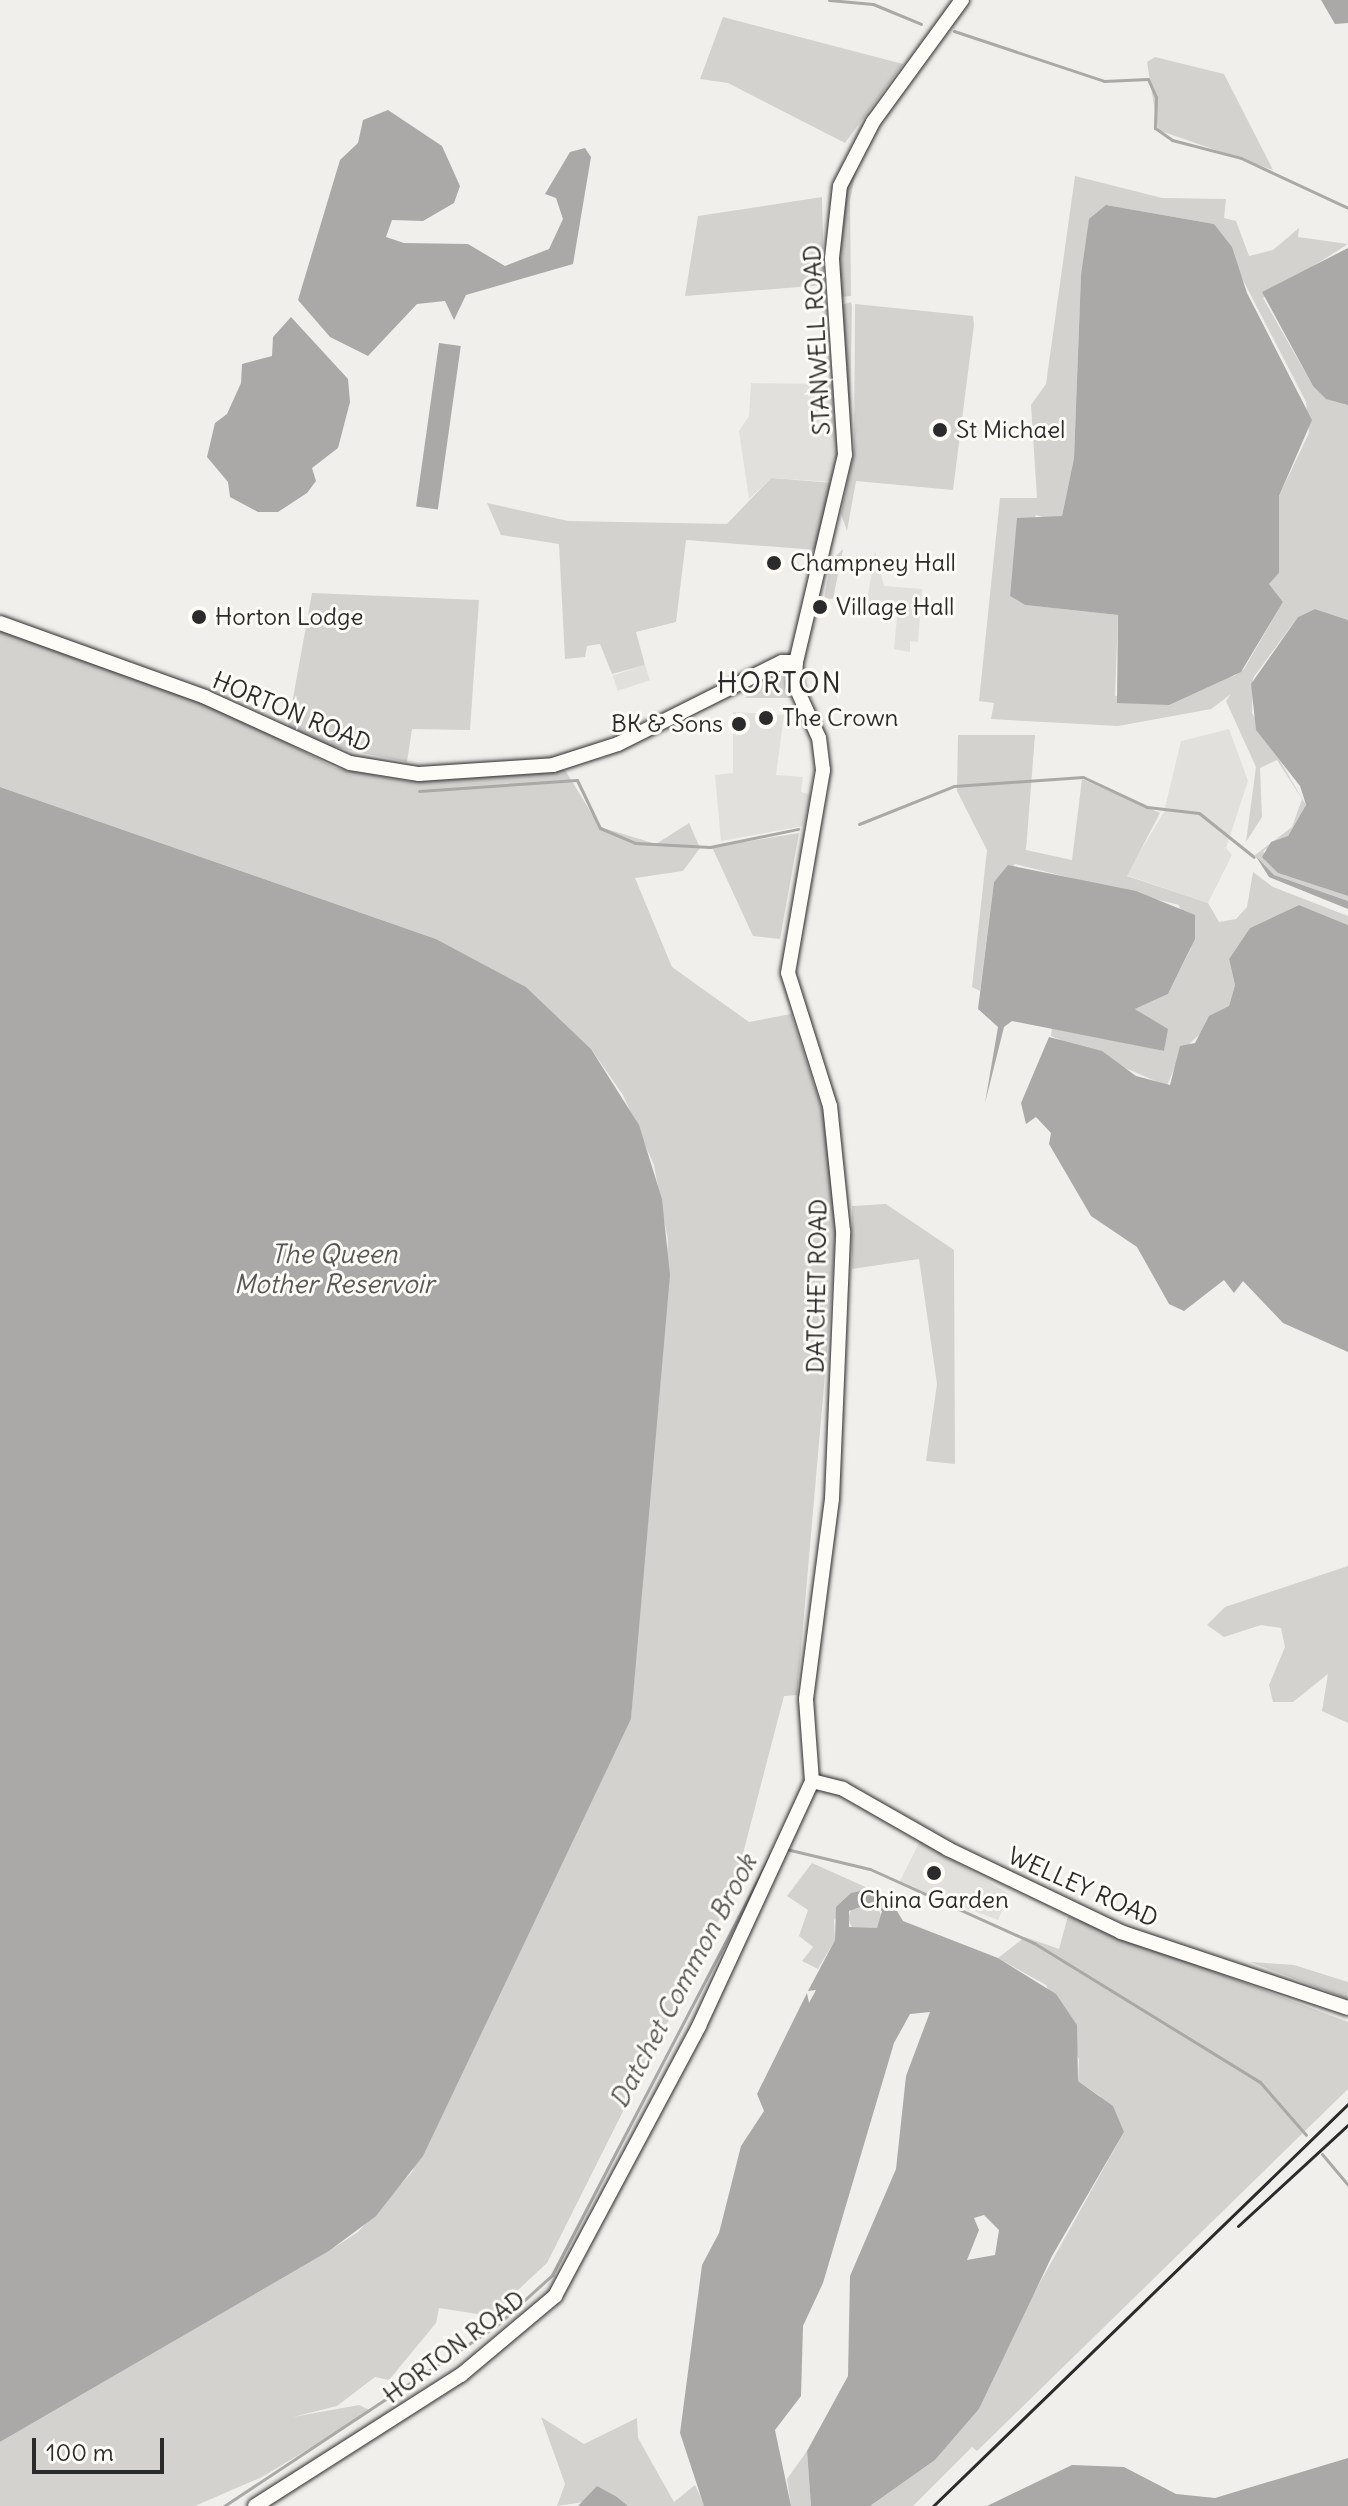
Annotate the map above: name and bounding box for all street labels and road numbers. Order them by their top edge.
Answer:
street label: STANWELL ROAD [798,244,836,436]
street label: HORTON ROAD [208,666,376,758]
street label: DATCHET ROAD [801,1199,833,1373]
street label: WELLEY ROAD [1003,1841,1163,1933]
street label: HORTON ROAD [378,2285,530,2409]

